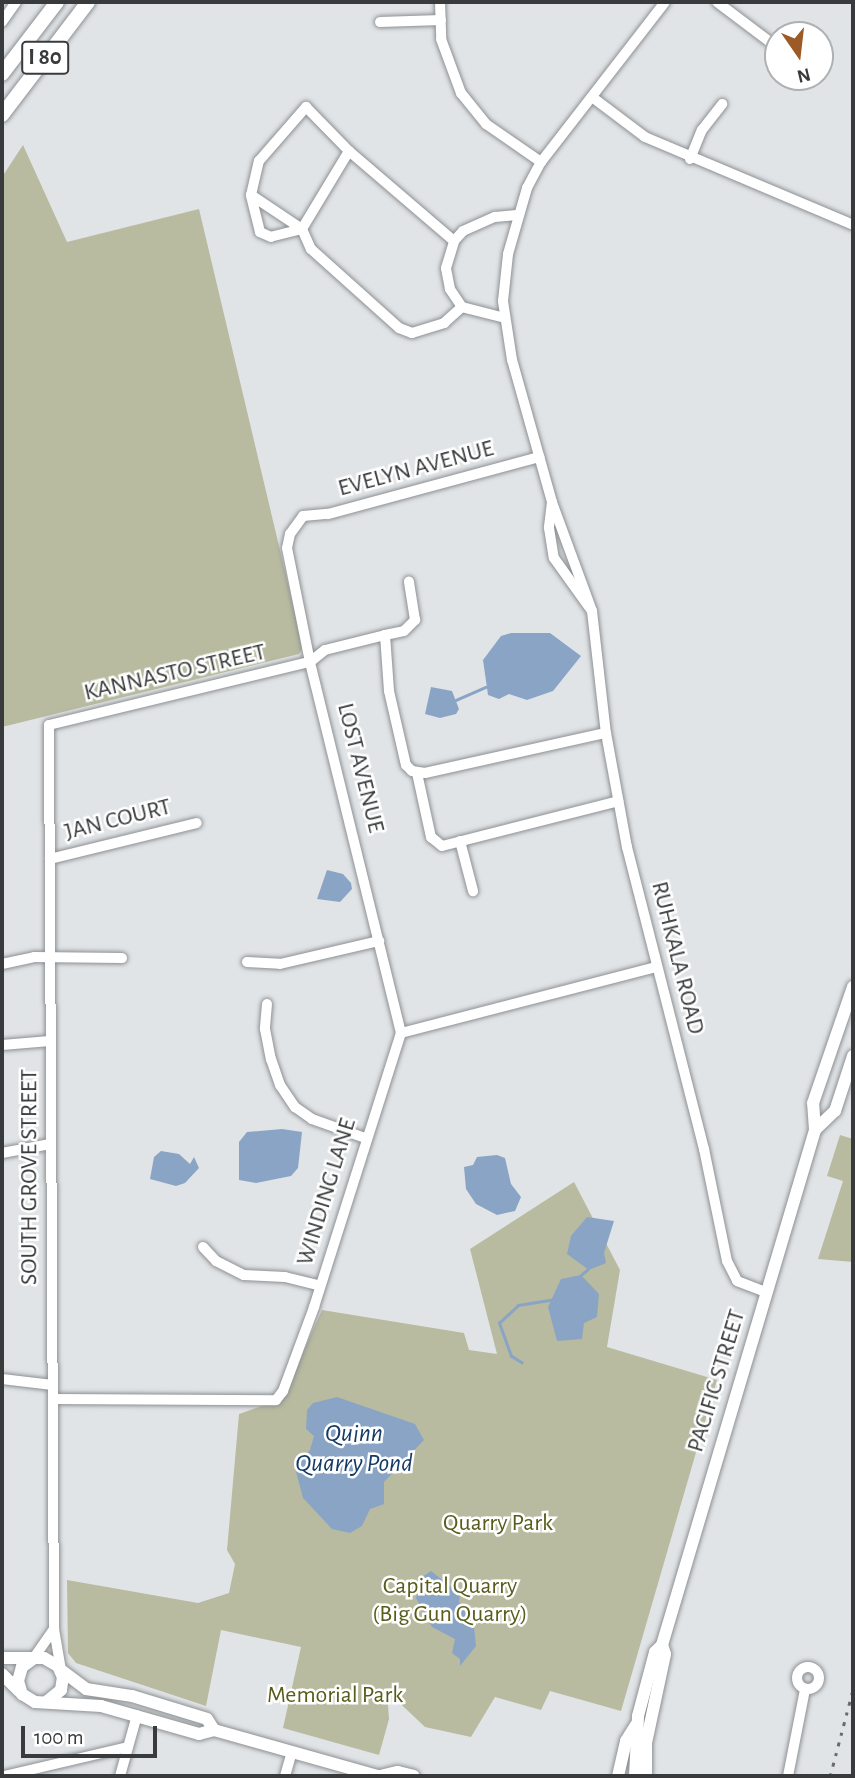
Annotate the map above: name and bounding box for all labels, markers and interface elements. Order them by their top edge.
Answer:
north arrow [764,21,834,91]
road number: I 80 [20,39,70,78]
text: N [795,64,812,86]
street label: EVELYN AVENUE [335,434,497,504]
street label: KANNASTO STREET [81,638,269,708]
street label: LOST AVENUE [330,700,390,836]
street label: JAN COURT [62,793,174,847]
street label: RUHKALA ROAD [644,879,710,1037]
street label: SOUTH GROVE STREET [16,1069,44,1285]
street label: WINDING LANE [291,1115,363,1269]
street label: PACIFIC STREET [682,1306,752,1456]
water label: Quinn Quarry Pond [295,1418,413,1480]
park label: Quarry Park [443,1510,553,1538]
park label: Capital Quarry (Big Gun Quarry) [372,1573,528,1629]
park label: Memorial Park [267,1682,403,1710]
scale bar [24,1712,161,1756]
text: 100 m [34,1727,84,1748]

